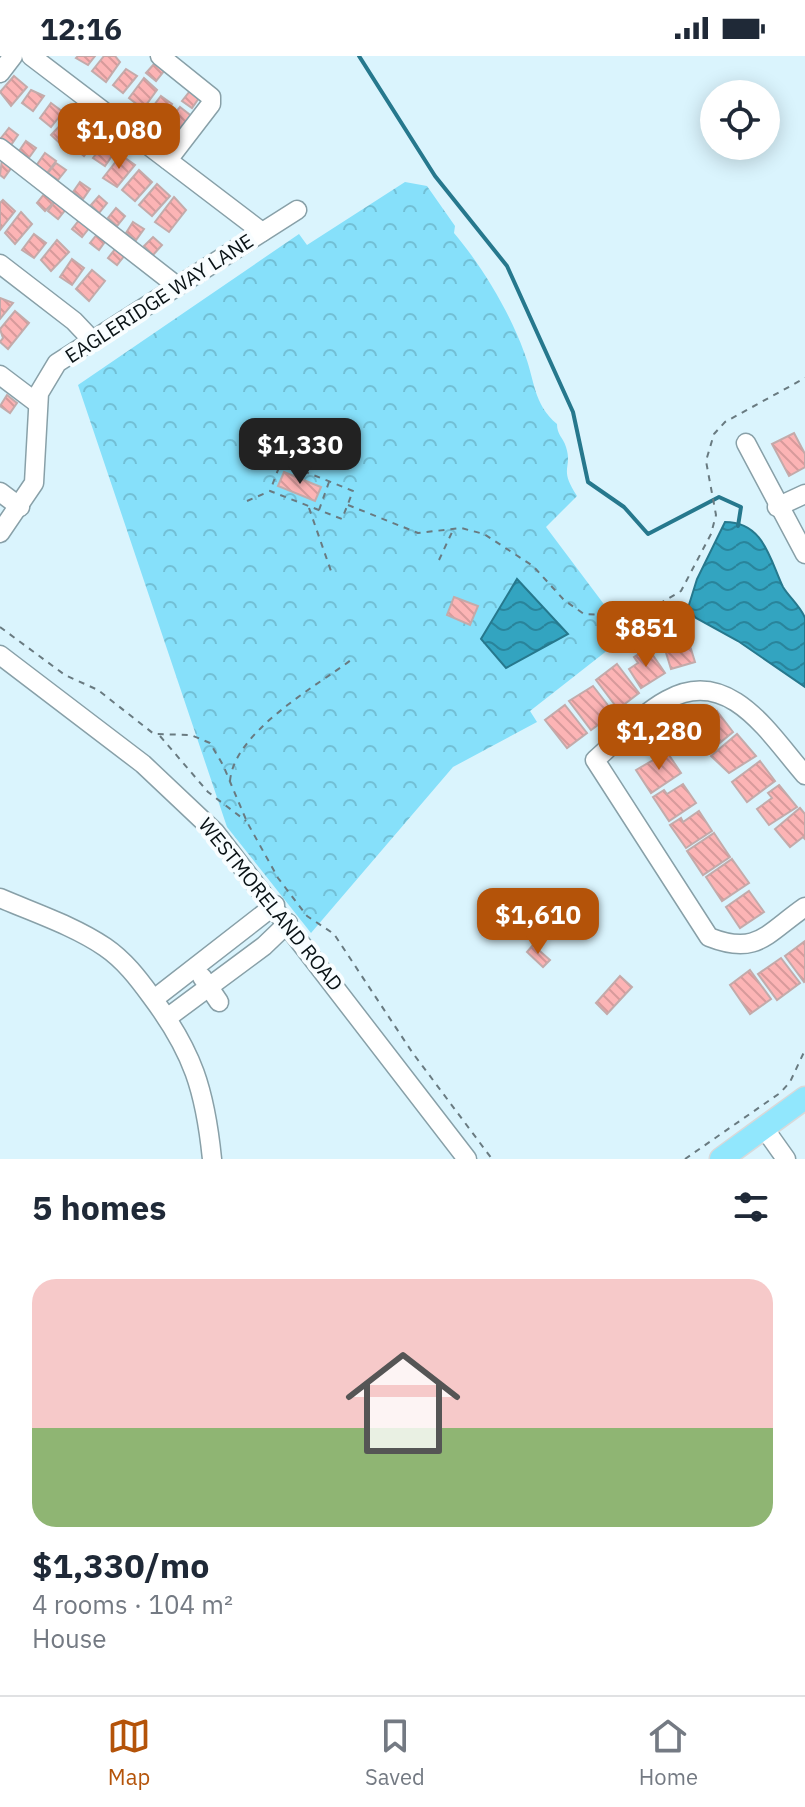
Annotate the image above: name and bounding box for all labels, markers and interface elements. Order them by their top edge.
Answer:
text: 12:16 [40,9,122,48]
map controls [700,80,780,160]
button: locate [700,80,780,160]
pin: $1,080 [54,103,184,171]
text: $1,080 [76,112,162,146]
street label: EAGLERIDGE WAY LANE [60,227,258,369]
pin: $1,330 [235,418,365,486]
text: $1,330 [257,427,343,461]
pin: $851 [599,601,693,669]
text: $851 [615,610,677,644]
pin: $1,280 [594,704,724,772]
text: $1,280 [616,713,702,747]
street label: WESTMORELAND ROAD [193,812,349,996]
pin: $1,610 [473,888,603,956]
text: $1,610 [495,897,581,931]
text: 5 homes [32,1185,167,1229]
icon: filters [729,1185,773,1229]
icon: home [331,1331,475,1475]
text: $1,330/mo [32,1543,209,1587]
text: 4 rooms · 104 m² [32,1587,233,1621]
text: House [32,1621,107,1655]
tab: Map [107,1714,151,1791]
tab: Saved [365,1714,425,1791]
tab: Home [639,1714,698,1791]

